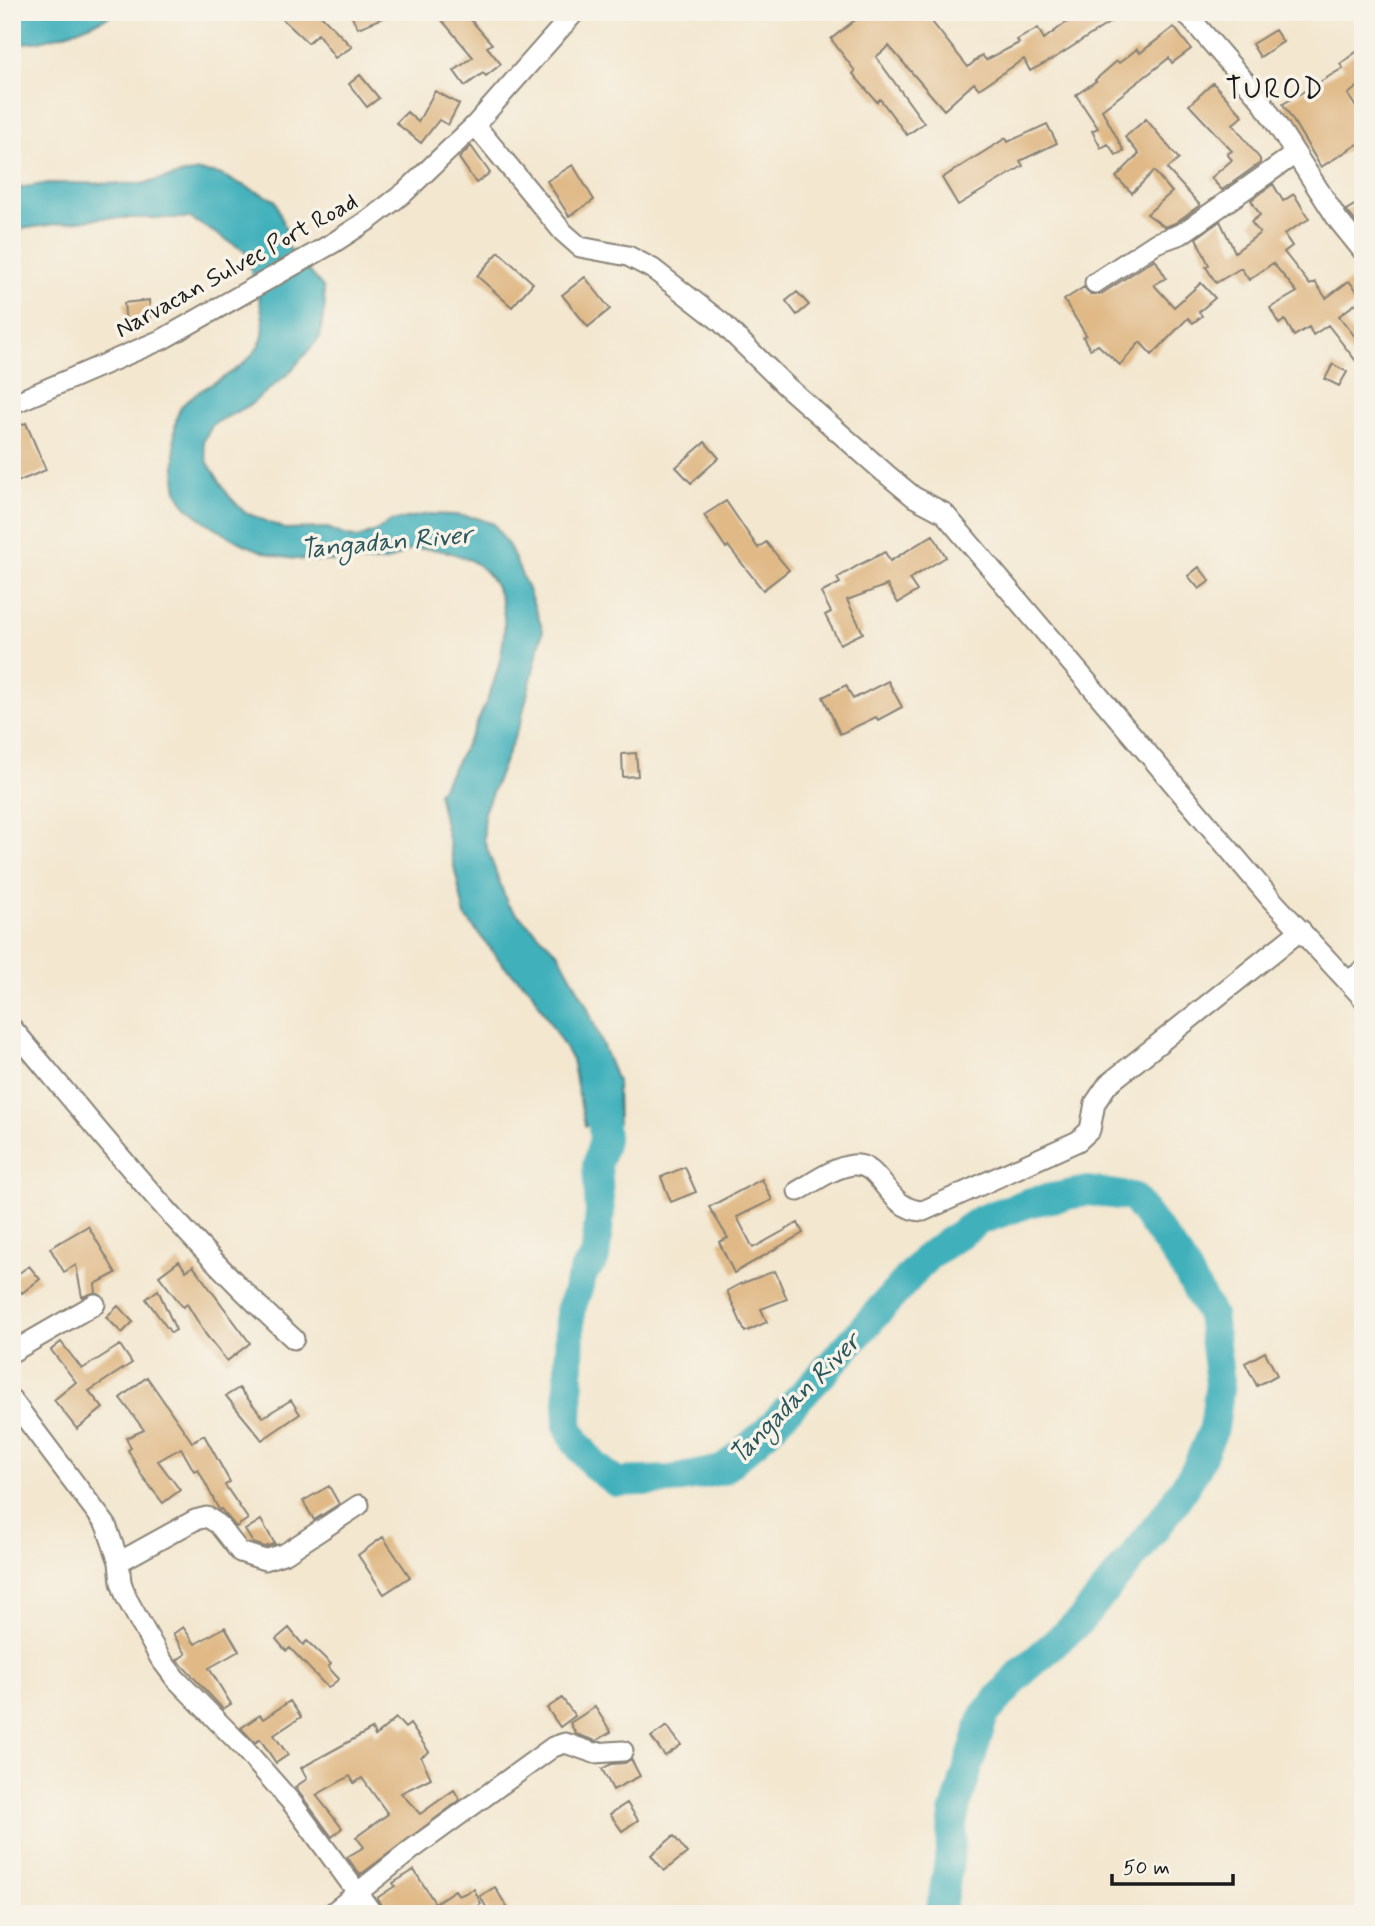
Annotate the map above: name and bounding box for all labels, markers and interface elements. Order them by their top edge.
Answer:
district label: TUROD [1226,72,1324,109]
street label: Narvacan Sulvec Port Road [110,187,363,346]
water label: Tangadan River [299,518,477,569]
water label: Tangadan River [723,1324,872,1474]
scale bar [1112,1842,1233,1886]
text: 50 m [1123,1854,1170,1882]

